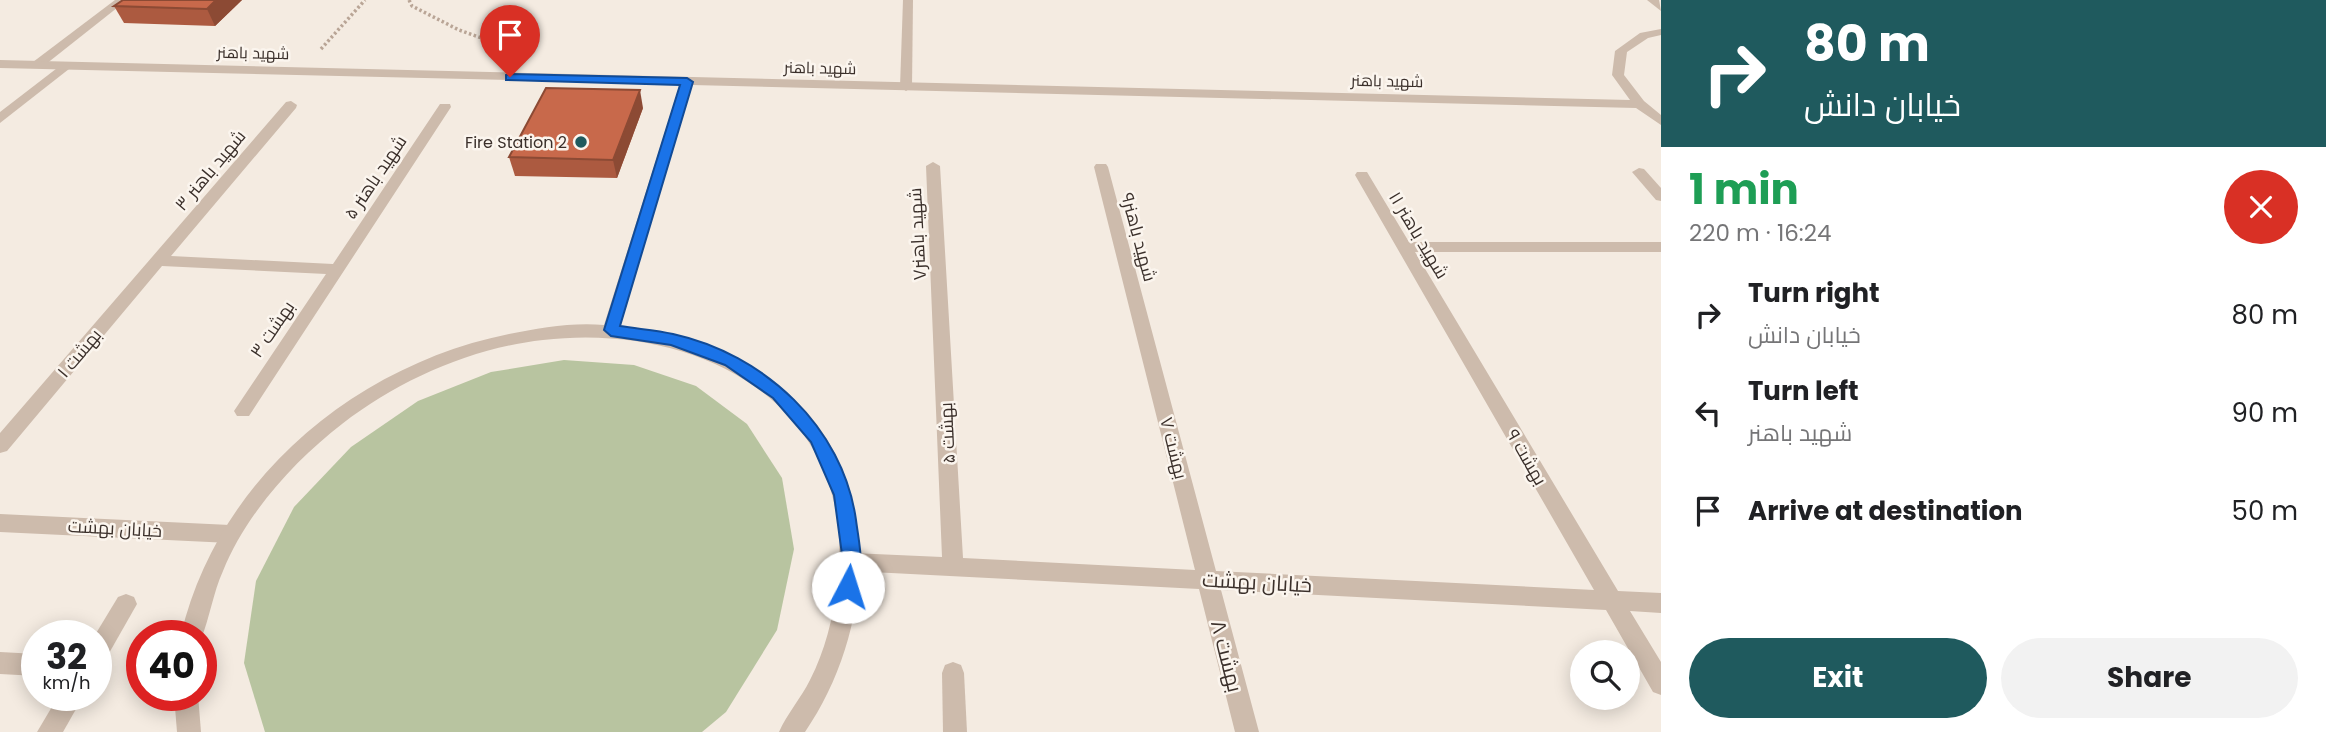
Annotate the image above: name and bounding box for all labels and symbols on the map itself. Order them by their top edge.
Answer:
pin [480,5,540,77]
street label: شهید باهنر [216,41,289,65]
street label: شهید باهنر [783,56,856,80]
street label: شهید باهنر [1350,69,1423,93]
street label: شهید باهنر ۳ [169,124,251,216]
street label: شهید باهنر ۵ [338,130,412,224]
place label: Fire Station 2 [465,131,567,154]
marker: Fire Station 2 [573,134,589,150]
street label: شهید باهنر۷ [902,187,932,281]
street label: شهید باهنر ۱۱ [1383,187,1455,283]
street label: شهید باهنر۹ [1115,190,1163,284]
street label: بهشت ۳ [244,296,300,362]
street label: بهشت ۱ [51,323,107,383]
street label: بهشت ۵ [933,402,961,464]
street label: بهشت ۷ [1154,414,1194,482]
street label: بهشت ۹ [1501,424,1553,490]
street label: خیابان بهشت [67,513,163,543]
position arrow [811,550,885,624]
street label: خیابان بهشت [1201,565,1313,599]
street label: بهشت ۸ [1204,617,1250,695]
speed limit sign: 40 [126,620,217,711]

